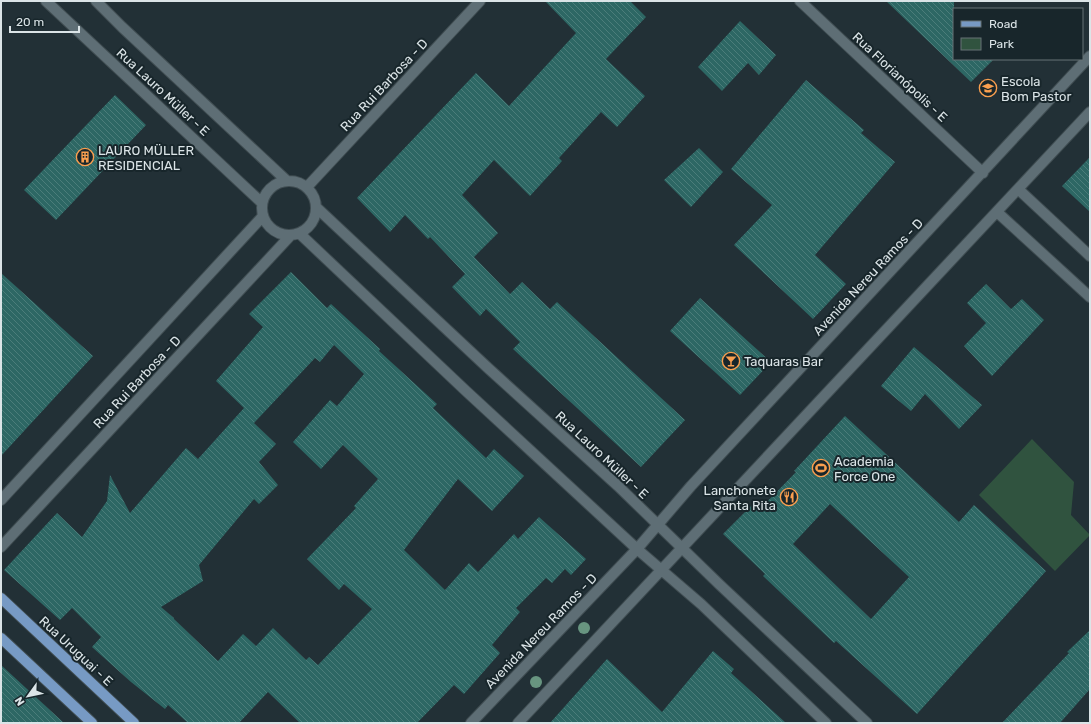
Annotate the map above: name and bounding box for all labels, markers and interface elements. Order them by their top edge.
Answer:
scale bar [10,8,79,34]
legend [953,8,1083,60]
text: 20 m [16,15,44,29]
text: Road [989,17,1017,31]
street label: Rua Florianópolis - E [849,29,951,125]
street label: Rua Rui Barbosa - D [337,36,431,134]
text: Park [989,37,1015,51]
street label: Rua Lauro Müller - E [113,45,213,139]
place label: Escola Bom Pastor [1001,74,1071,104]
school or university icon: Escola Bom Pastor [978,78,998,98]
place label: LAURO MÜLLER RESIDENCIAL [98,143,194,173]
building icon: LAURO MÜLLER RESIDENCIAL [75,147,95,167]
street label: Avenida Nereu Ramos - D [810,216,926,338]
street label: Rua Rui Barbosa - D [90,333,184,431]
bar icon: Taquaras Bar [721,351,741,371]
place label: Taquaras Bar [744,354,823,369]
street label: Rua Lauro Müller - E [552,408,652,502]
place label: Academia Force One [834,454,895,484]
sports icon: Academia Force One [811,458,831,478]
place label: Lanchonete Santa Rita [704,483,776,513]
restaurant icon: Lanchonete Santa Rita [779,487,799,507]
street label: Avenida Nereu Ramos - D [482,570,600,692]
street label: Rua Uruguai - E [35,613,116,690]
north arrow [8,676,48,716]
text: N [12,694,28,708]

